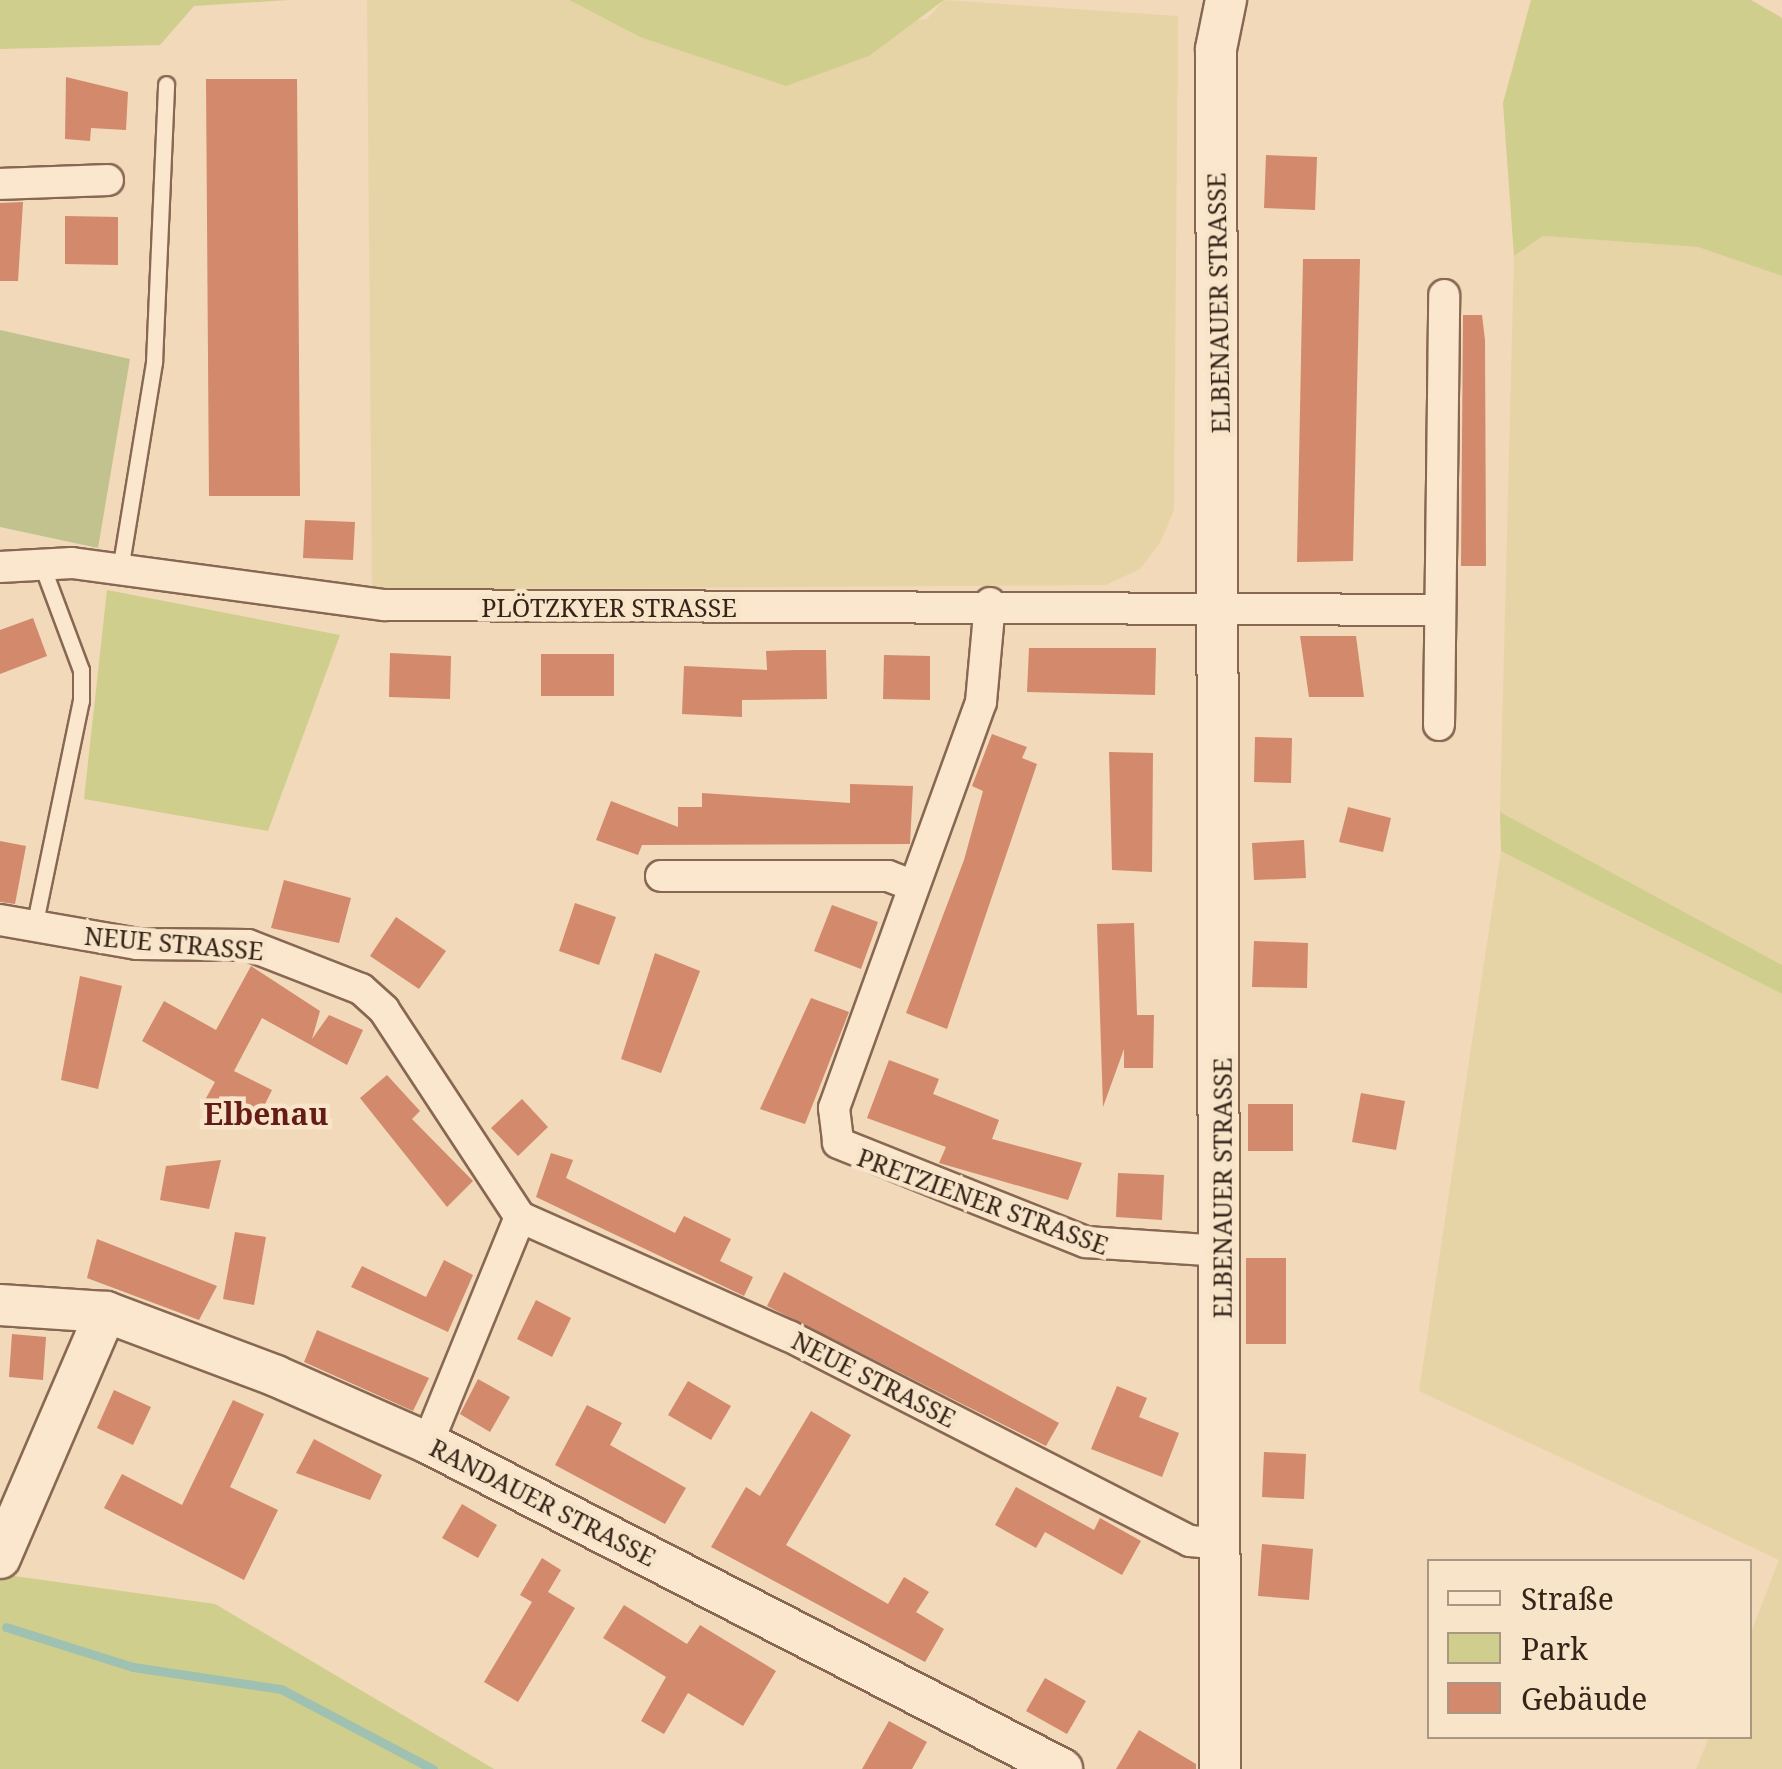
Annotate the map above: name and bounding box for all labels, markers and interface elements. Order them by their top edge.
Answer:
street label: ELBENAUER STRASSE [1201,172,1235,434]
street label: PLÖTZKYER STRASSE [481,592,737,622]
street label: NEUE STRASSE [83,920,265,966]
street label: ELBENAUER STRASSE [1207,1058,1237,1318]
district label: Elbenau [204,1096,328,1132]
street label: PRETZIENER STRASSE [853,1142,1113,1260]
street label: NEUE STRASSE [787,1325,961,1433]
street label: RANDAUER STRASSE [425,1432,661,1572]
legend [1427,1559,1752,1739]
text: Straße [1521,1578,1614,1619]
text: Park [1521,1628,1588,1669]
text: Gebäude [1521,1678,1647,1719]

